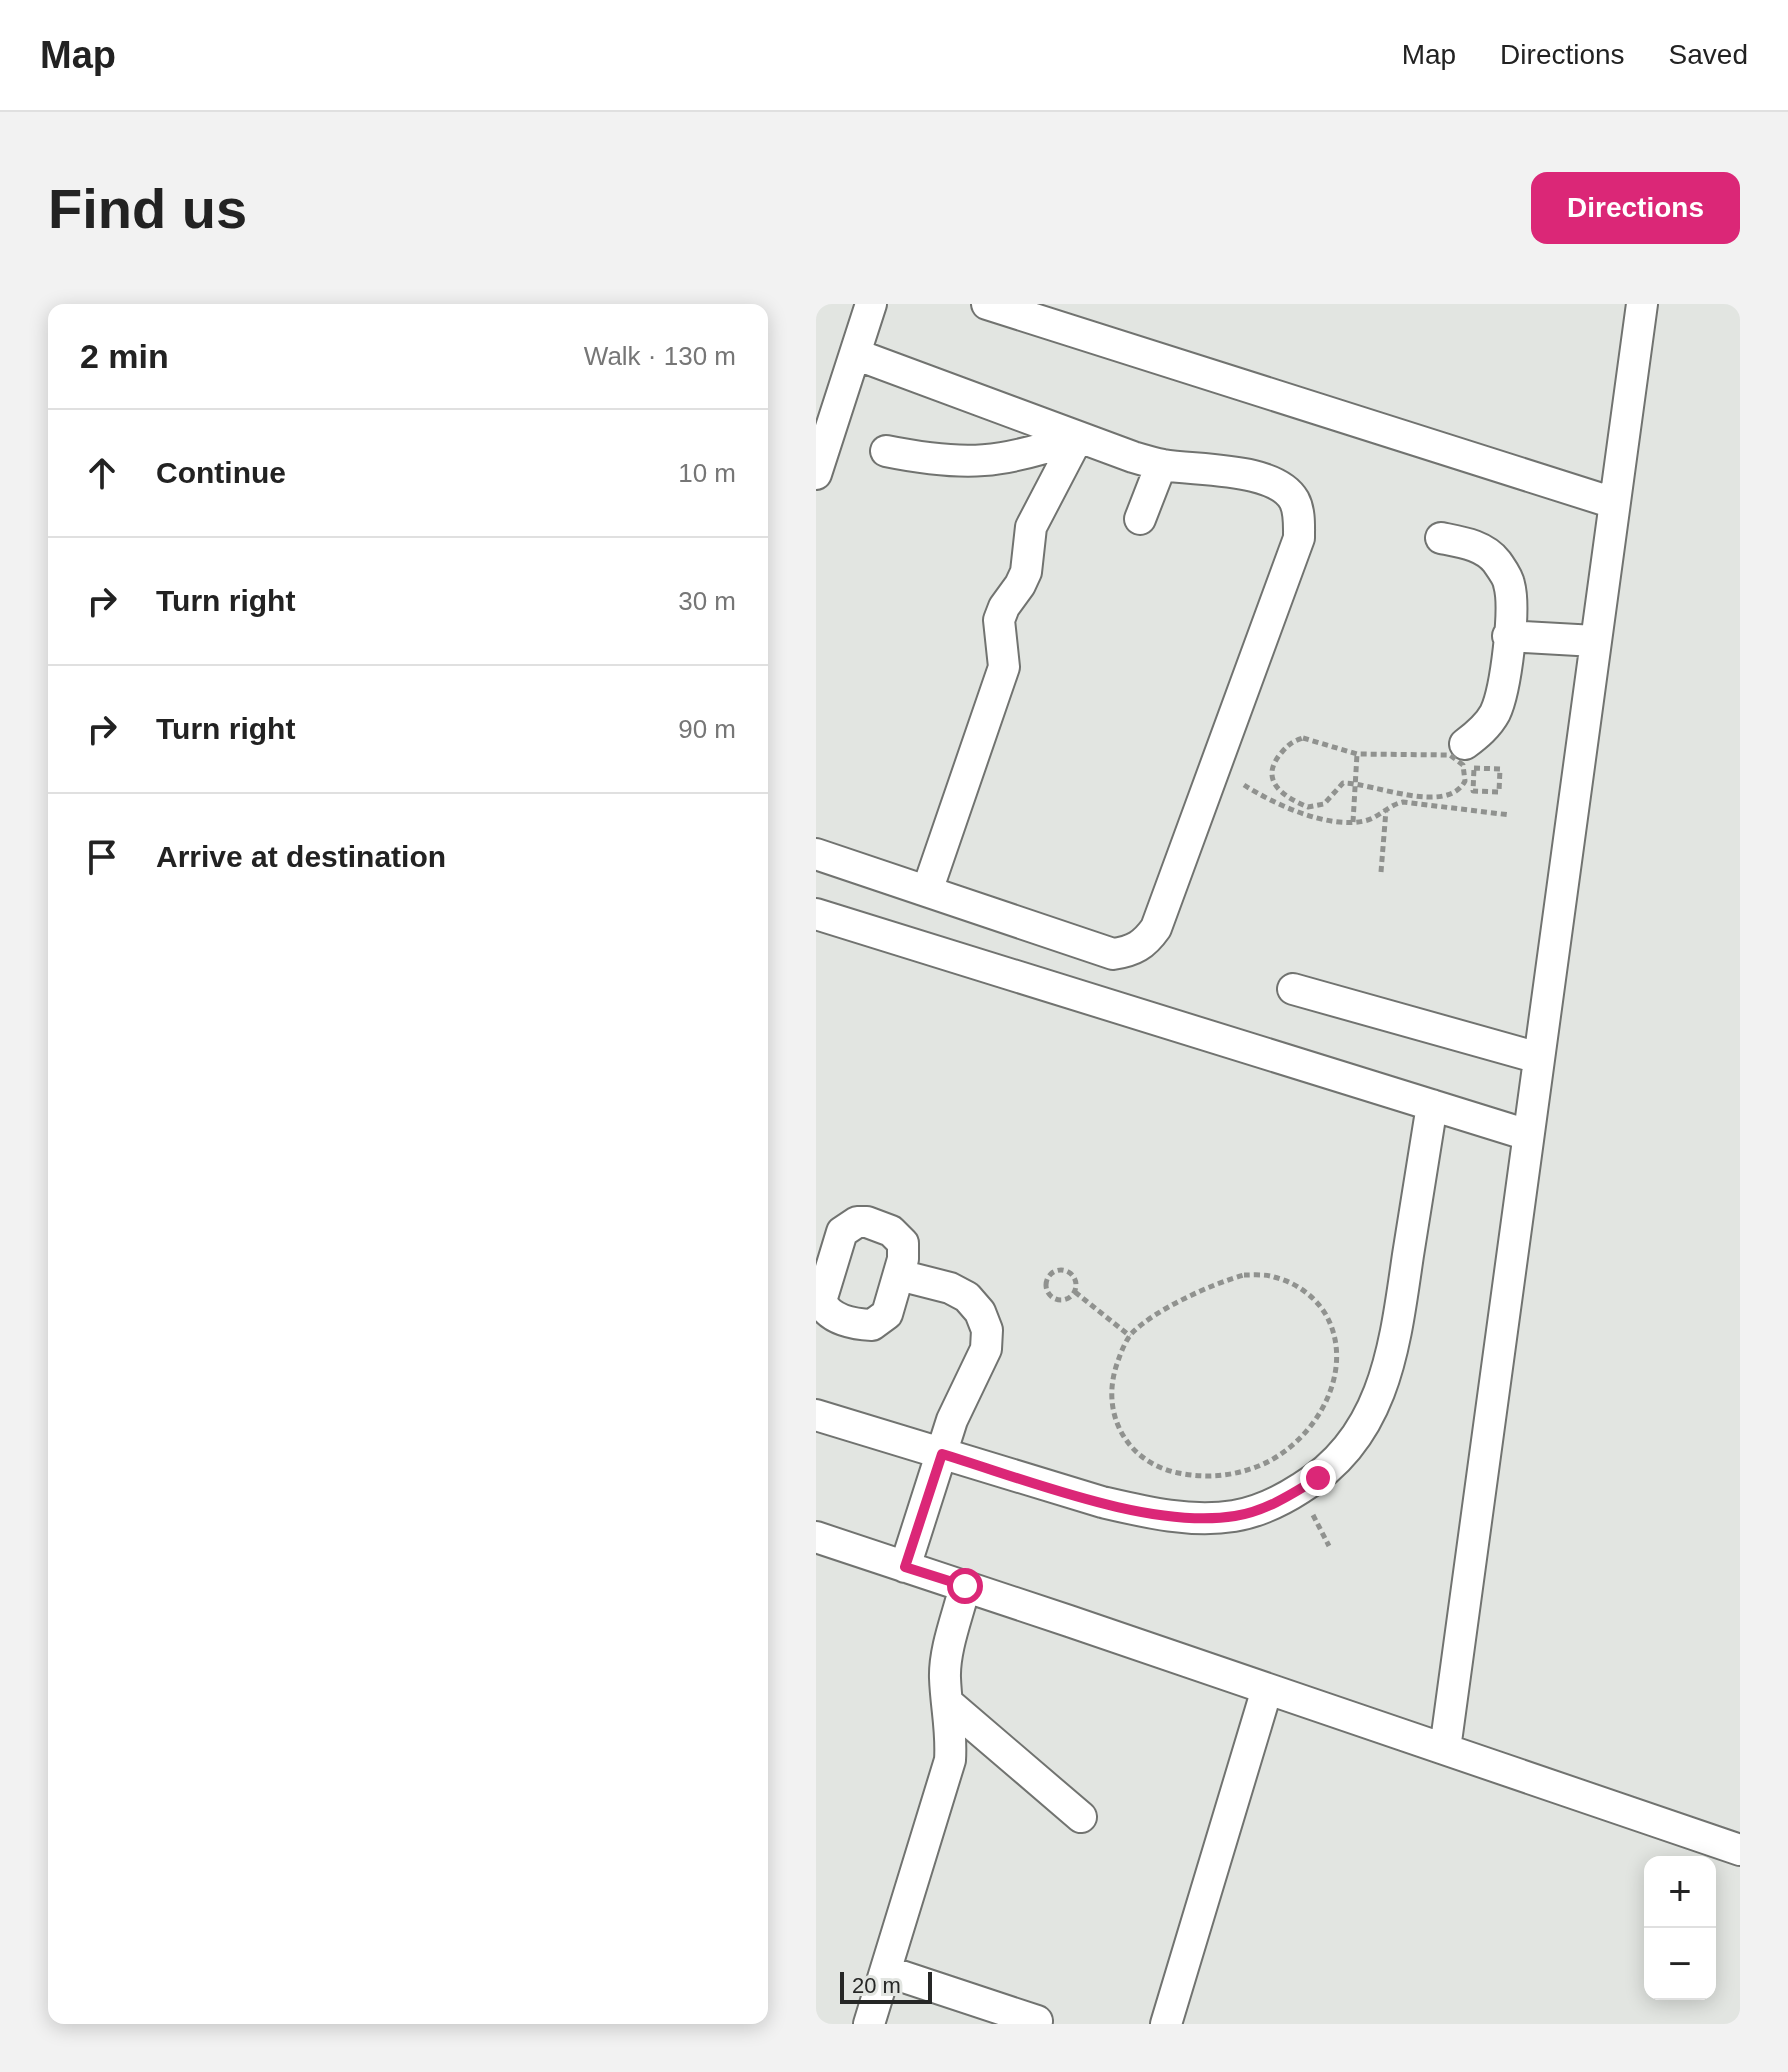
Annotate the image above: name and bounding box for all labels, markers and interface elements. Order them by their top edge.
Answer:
text: Map [40,34,116,76]
text: Map [1402,39,1456,70]
text: Directions [1500,39,1625,70]
text: Saved [1669,39,1748,70]
button: Directions [1531,172,1740,244]
text: Find us [48,177,247,240]
text: 2 min [80,337,169,375]
text: Walk · 130 m [584,341,736,371]
icon: ahead [80,451,124,495]
text: Continue [156,456,286,489]
text: 10 m [678,458,736,488]
icon: right [80,579,124,623]
text: Turn right [156,584,295,617]
text: 30 m [678,586,736,616]
icon: right [80,707,124,751]
text: Turn right [156,712,295,745]
text: 90 m [678,714,736,744]
icon: arrive [80,835,124,879]
text: Arrive at destination [156,840,446,873]
route end [1300,1460,1336,1496]
route start [947,1568,983,1604]
map controls [1644,1856,1716,2000]
button: + [1644,1856,1716,1928]
button: − [1644,1928,1716,2000]
scale bar [840,1968,932,2004]
text: 20 m [852,1973,901,1998]

